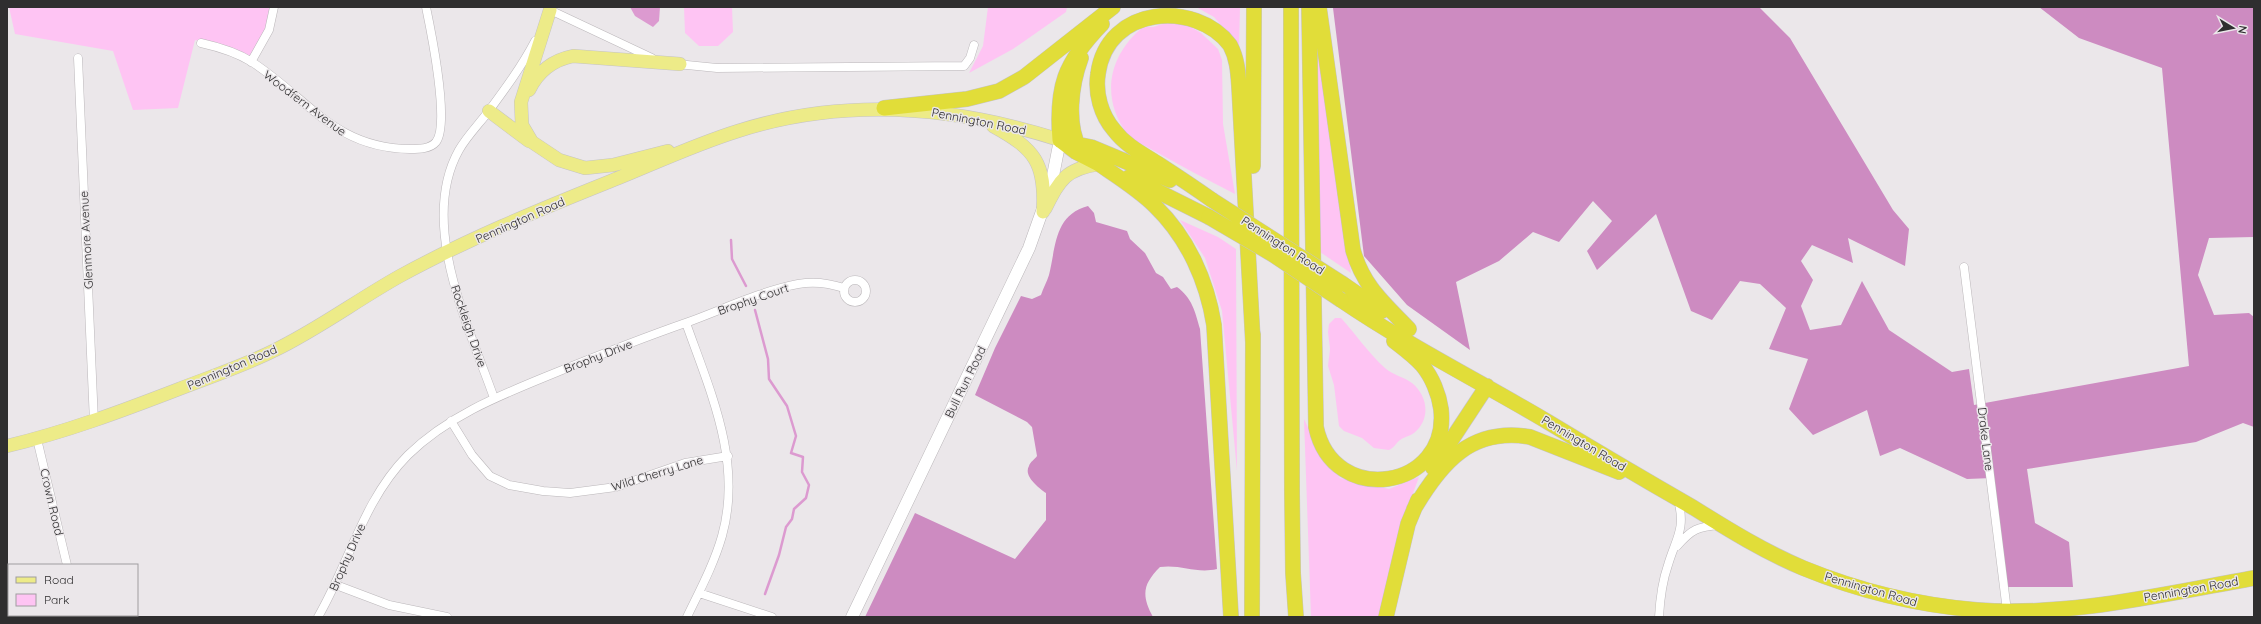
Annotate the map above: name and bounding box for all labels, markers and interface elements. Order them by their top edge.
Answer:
north arrow [2213,8,2253,48]
text: N [2235,25,2250,35]
street label: Woodfern Avenue [261,67,350,139]
street label: Pennington Road [930,104,1028,138]
street label: Glenmore Avenue [76,190,96,289]
street label: Pennington Road [473,194,567,246]
street label: Pennington Road [1239,213,1327,277]
street label: Brophy Court [716,280,790,318]
street label: Rockleigh Drive [448,283,490,369]
street label: Brophy Drive [562,336,635,376]
street label: Pennington Road [185,341,279,393]
street label: Bull Run Road [941,344,989,420]
street label: Drake Lane [1975,406,1997,472]
street label: Pennington Road [1539,412,1629,474]
street label: Wild Cherry Lane [609,452,705,494]
street label: Crown Road [37,467,67,537]
street label: Brophy Drive [325,521,369,593]
legend [8,564,138,616]
street label: Pennington Road [1823,569,1919,609]
text: Road [44,572,74,587]
street label: Pennington Road [2142,573,2240,605]
text: Park [44,592,69,607]

